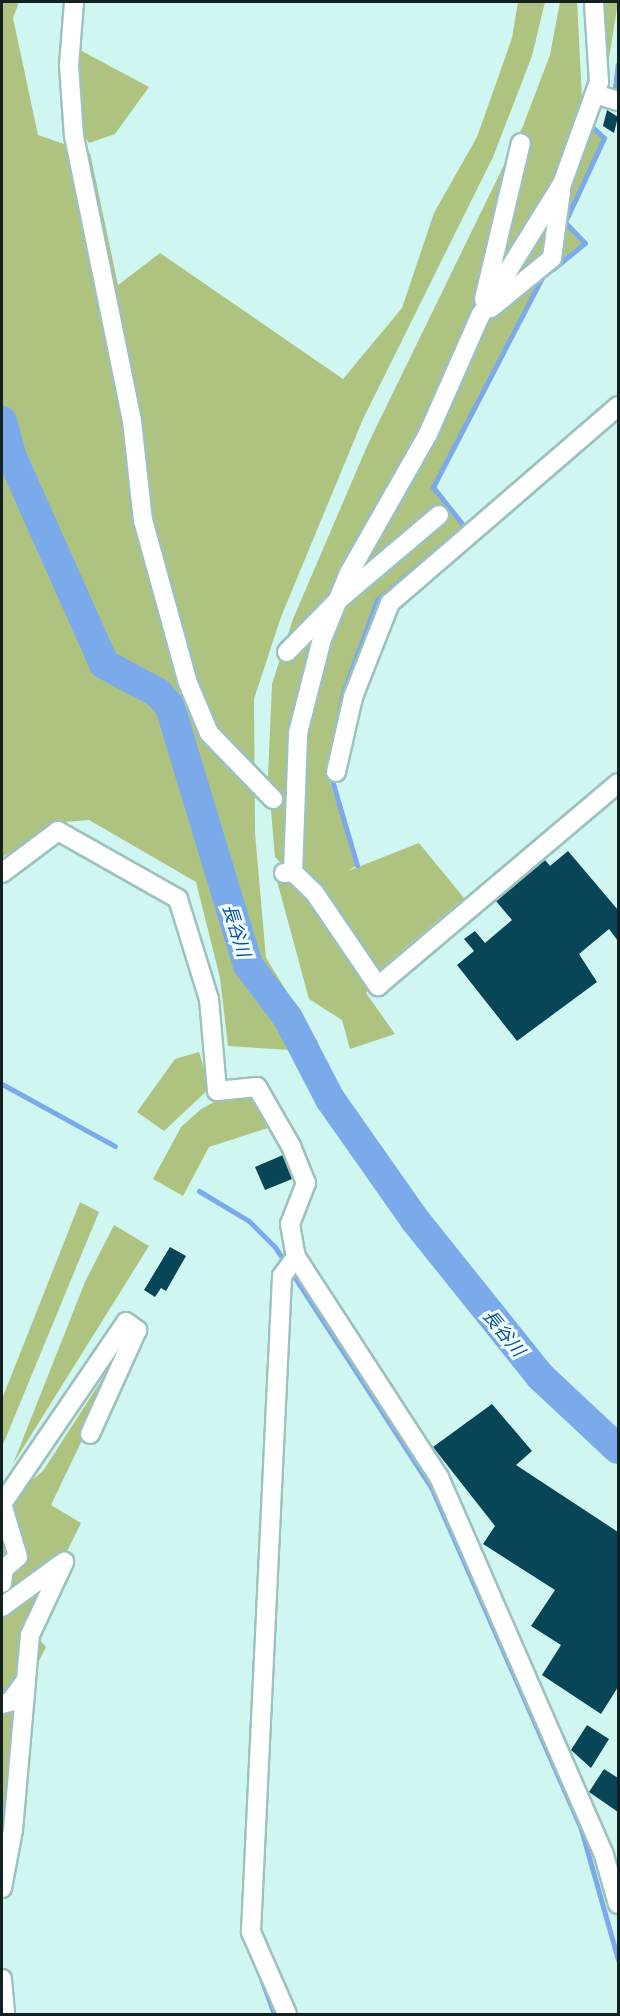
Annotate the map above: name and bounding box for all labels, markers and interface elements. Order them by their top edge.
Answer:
water label: 長谷川 [220,901,256,959]
water label: 長谷川 [480,1304,530,1360]

